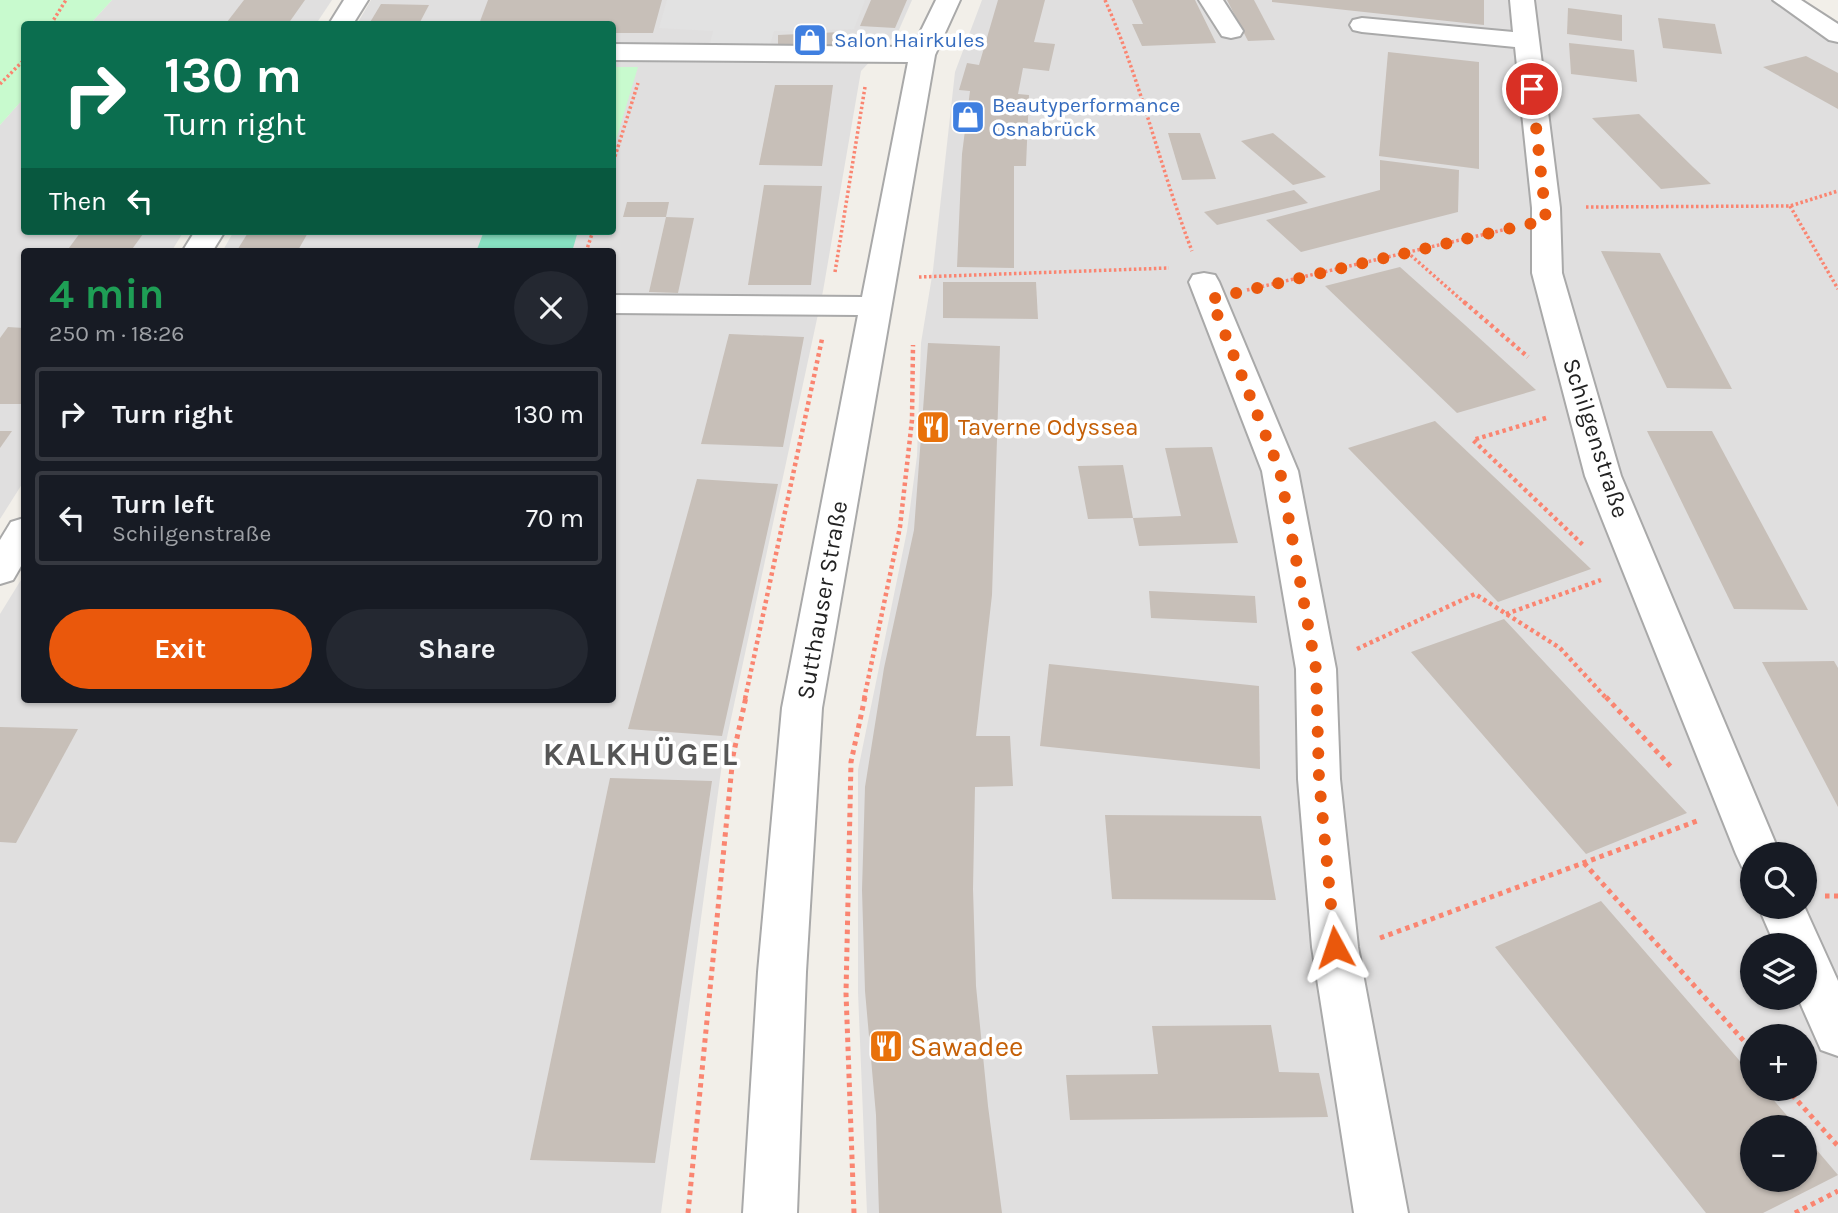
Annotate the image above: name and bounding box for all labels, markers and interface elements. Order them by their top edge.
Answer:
shop icon: Salon Hairkules [791,21,829,59]
place label: Salon Hairkules [834,28,985,52]
text: 130 m [164,47,302,104]
icon: right [49,49,140,140]
pin [1502,59,1562,119]
icon: arrive [1513,70,1551,108]
place label: Beautyperformance Osnabrück [992,93,1180,141]
shop icon: Beautyperformance Osnabrück [949,98,987,136]
text: Turn right [164,106,306,143]
icon: left [121,182,159,220]
text: Then [49,186,107,217]
text: 4 min [49,269,164,319]
button: close [514,271,588,345]
text: 250 m · 18:26 [49,320,185,347]
street label: Schilgenstraße [1557,355,1635,521]
icon: right [53,395,91,433]
text: Turn right [112,399,233,430]
text: 130 m [514,399,584,430]
restaurant icon: Taverne Odyssea [914,408,952,446]
place label: Taverne Odyssea [958,413,1138,441]
text: Turn left [112,489,214,520]
icon: left [53,499,91,537]
street label: Sutthauser Straße [791,499,853,701]
text: 70 m [526,503,584,534]
text: Schilgenstraße [112,520,271,547]
button: Exit [49,609,312,689]
button: Share [326,609,588,689]
district label: KALKHÜGEL [543,736,739,773]
map controls [1740,842,1817,1192]
button: search [1740,842,1817,919]
position arrow [1298,910,1372,984]
button: layers [1740,933,1817,1010]
button: + [1740,1024,1817,1101]
restaurant icon: Sawadee [867,1027,905,1065]
place label: Sawadee [910,1030,1023,1063]
button: − [1740,1115,1817,1192]

